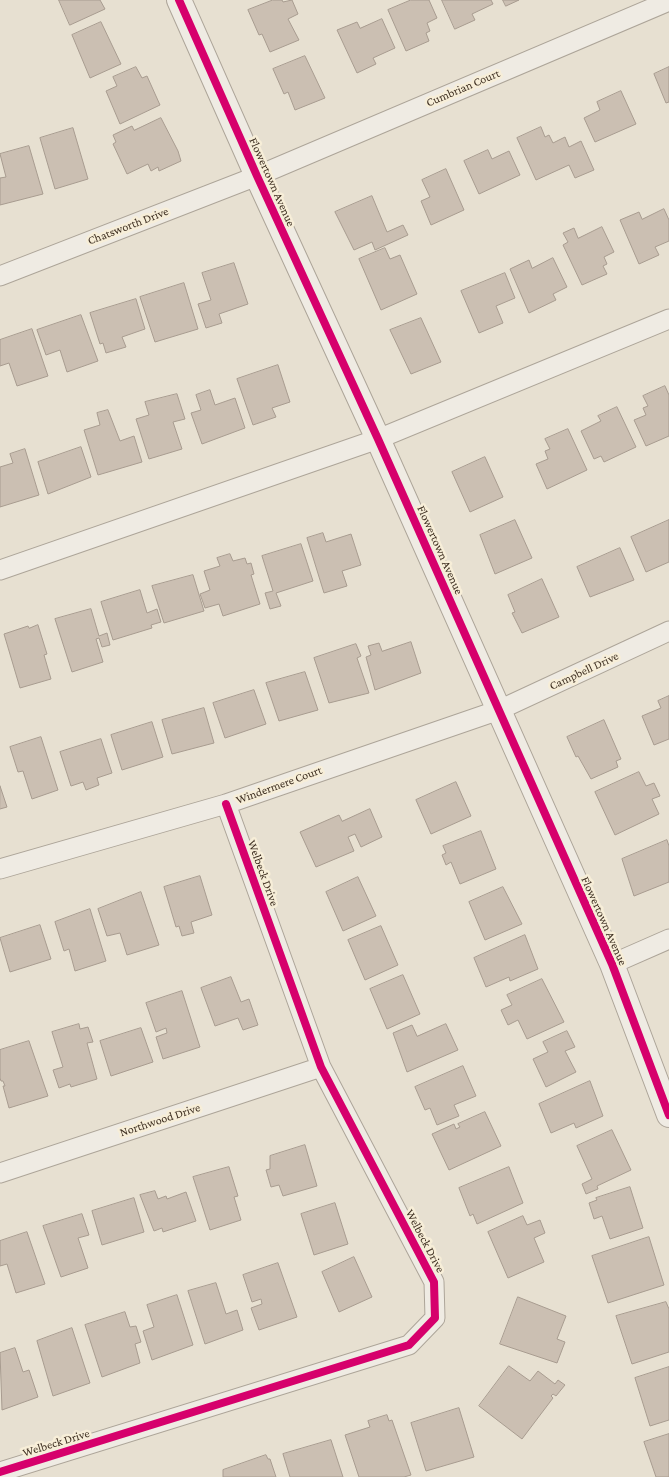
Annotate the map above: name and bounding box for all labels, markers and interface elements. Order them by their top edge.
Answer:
street label: Cumbrian Court [424,66,502,110]
street label: Flowertown Avenue [246,135,298,229]
street label: Chatsworth Drive [86,204,170,248]
street label: Flowertown Avenue [414,503,466,597]
street label: Campbell Drive [547,649,621,693]
street label: Windermere Court [234,763,324,807]
street label: Welbeck Drive [244,838,282,908]
street label: Flowertown Avenue [578,874,630,968]
street label: Northwood Drive [118,1100,202,1140]
street label: Welbeck Drive [402,1207,448,1275]
street label: Welbeck Drive [21,1426,91,1460]

